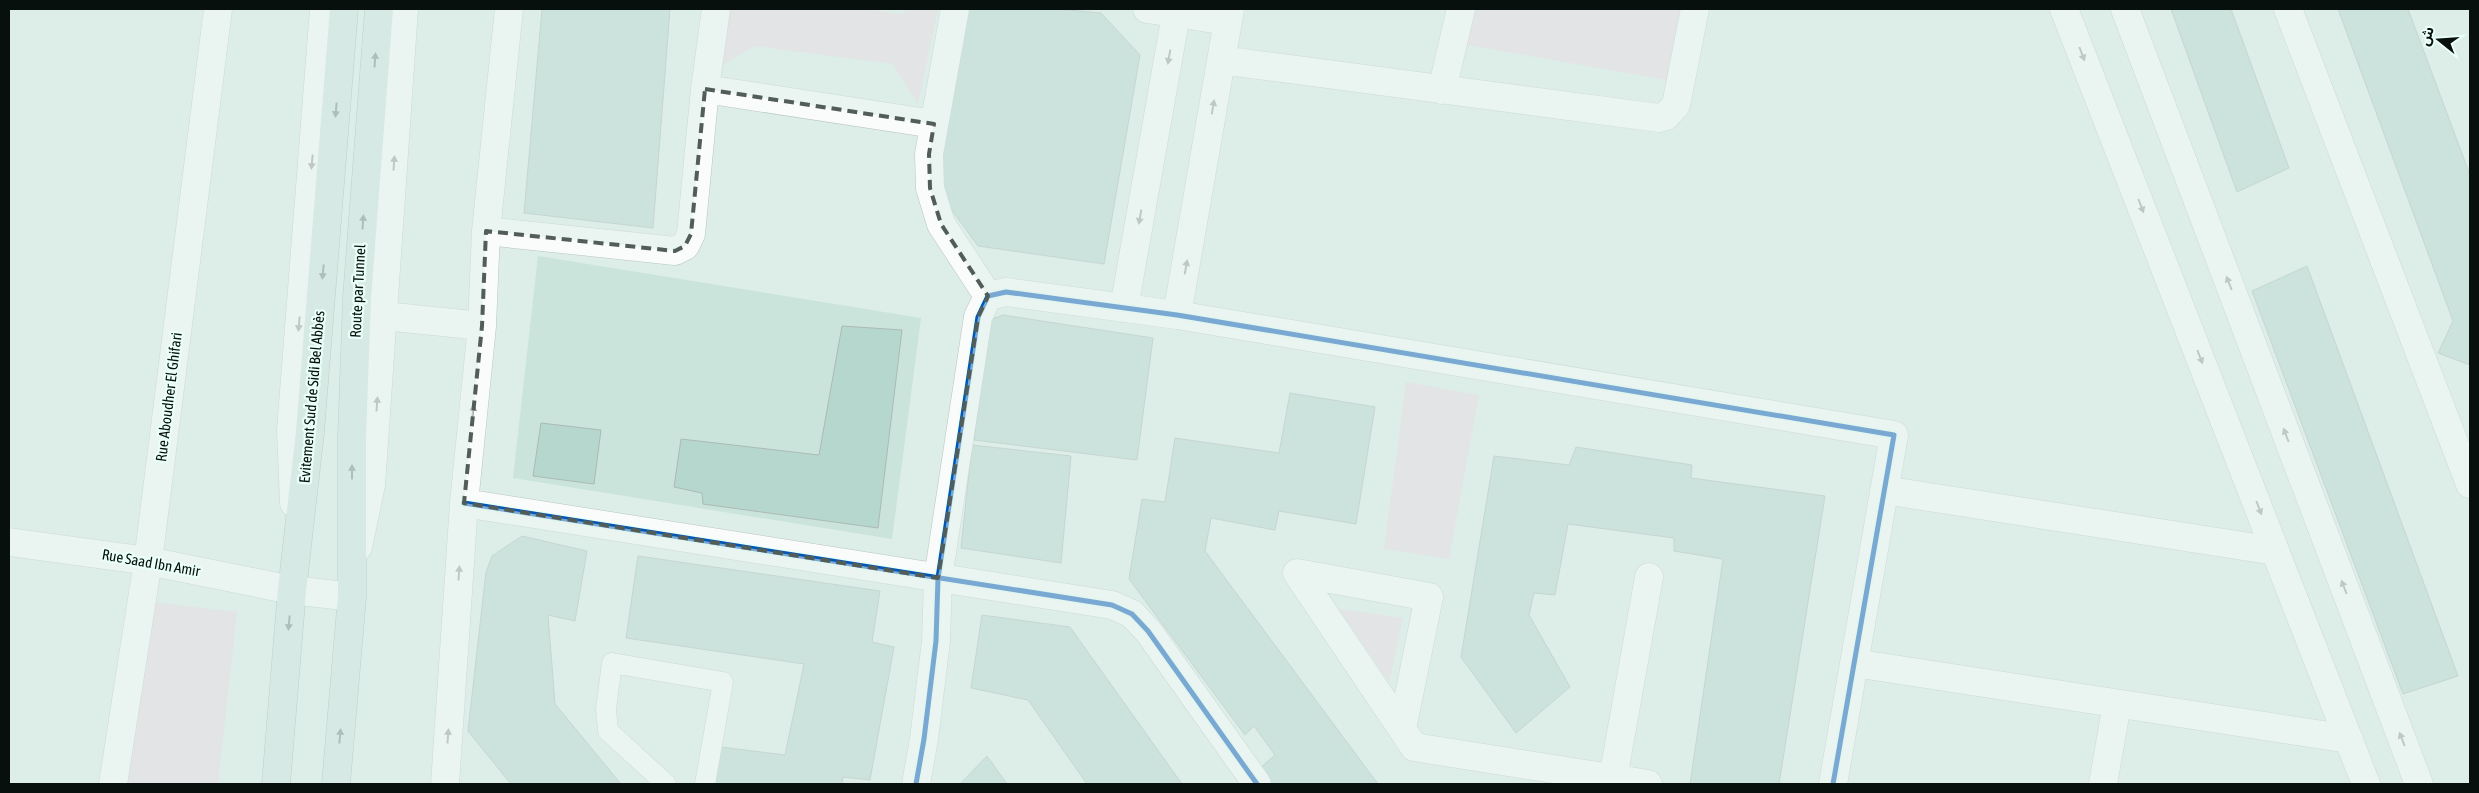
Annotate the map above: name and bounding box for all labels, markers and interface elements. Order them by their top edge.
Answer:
north arrow [2414,15,2464,65]
text: ش [2416,25,2437,48]
one-way arrow [2078,47,2086,62]
one-way arrow [1164,49,1172,65]
one-way arrow [371,52,379,68]
one-way arrow [1210,98,1218,114]
one-way arrow [331,102,339,118]
one-way arrow [308,154,316,170]
one-way arrow [390,154,398,170]
one-way arrow [2138,198,2145,213]
one-way arrow [1136,209,1144,225]
one-way arrow [359,214,367,230]
street label: Route par Tunnel [347,244,368,338]
one-way arrow [1182,259,1190,275]
one-way arrow [318,264,326,280]
one-way arrow [2225,275,2233,290]
street label: Evitement Sud de Sidi Bel Abbès [295,310,328,484]
one-way arrow [295,316,303,332]
street label: Rue Aboudher El Ghifari [152,331,185,463]
one-way arrow [2196,350,2204,365]
one-way arrow [374,396,382,412]
one-way arrow [469,403,477,419]
one-way arrow [2282,427,2290,442]
one-way arrow [348,464,356,480]
one-way arrow [2255,501,2263,516]
street label: Rue Saad Ibn Amir [101,546,202,580]
one-way arrow [456,565,464,581]
one-way arrow [2340,579,2348,594]
one-way arrow [285,616,293,632]
one-way arrow [336,727,344,743]
one-way arrow [445,727,453,743]
one-way arrow [2398,731,2405,746]

